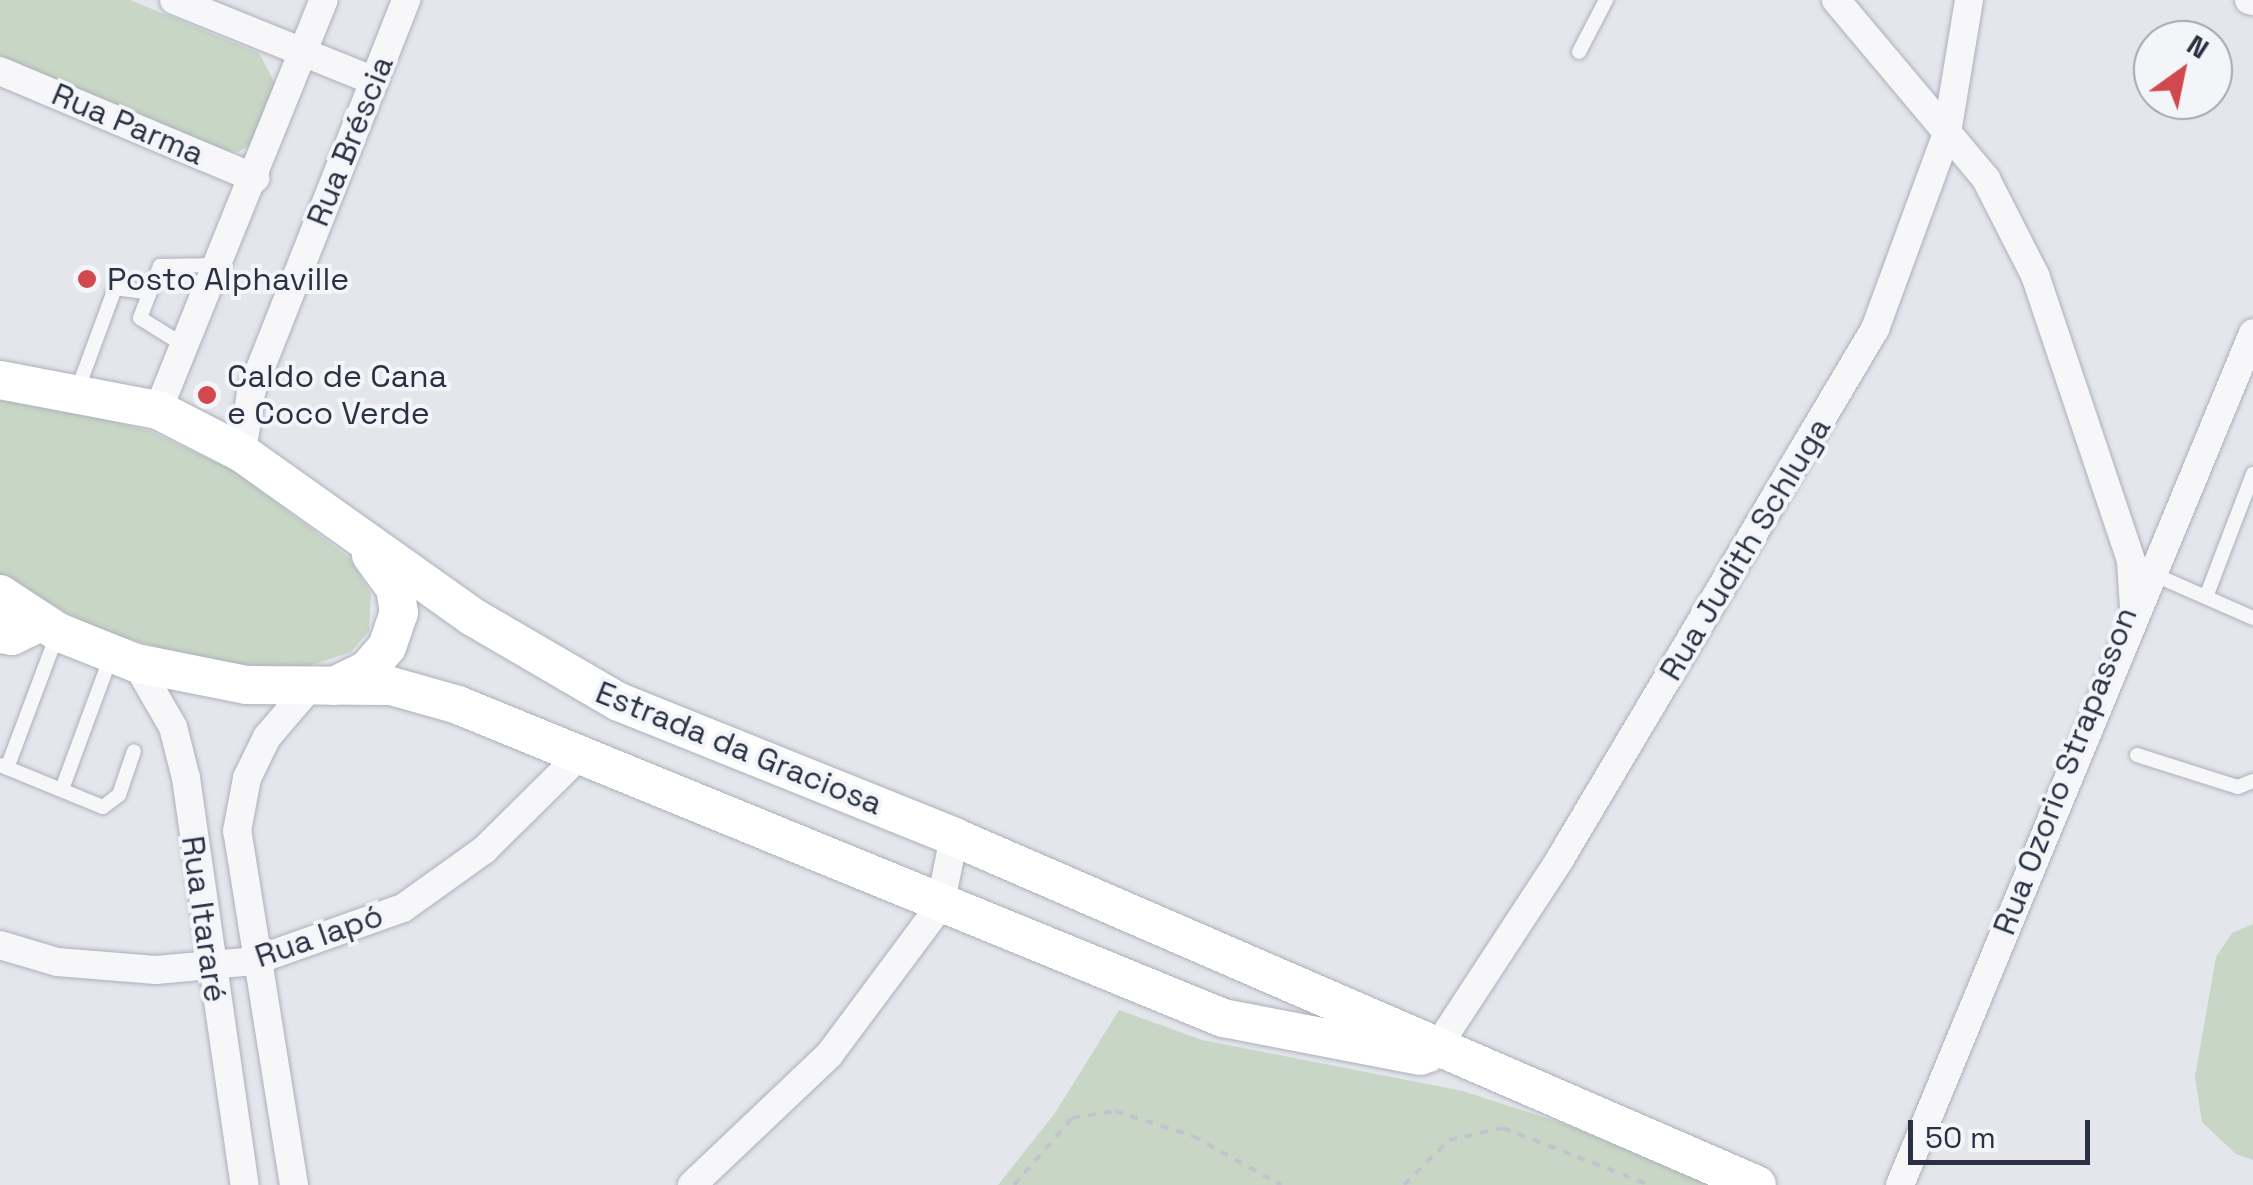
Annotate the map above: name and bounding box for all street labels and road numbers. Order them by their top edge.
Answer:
street label: Rua Bréscia [298,50,402,232]
street label: Rua Parma [46,75,210,173]
street label: Rua Judith Schluga [1651,411,1839,687]
street label: Rua Ozorio Strapasson [1985,602,2145,940]
street label: Estrada da Graciosa [590,673,888,823]
street label: Rua Itararé [173,833,235,1005]
street label: Rua Iapó [250,896,388,976]

